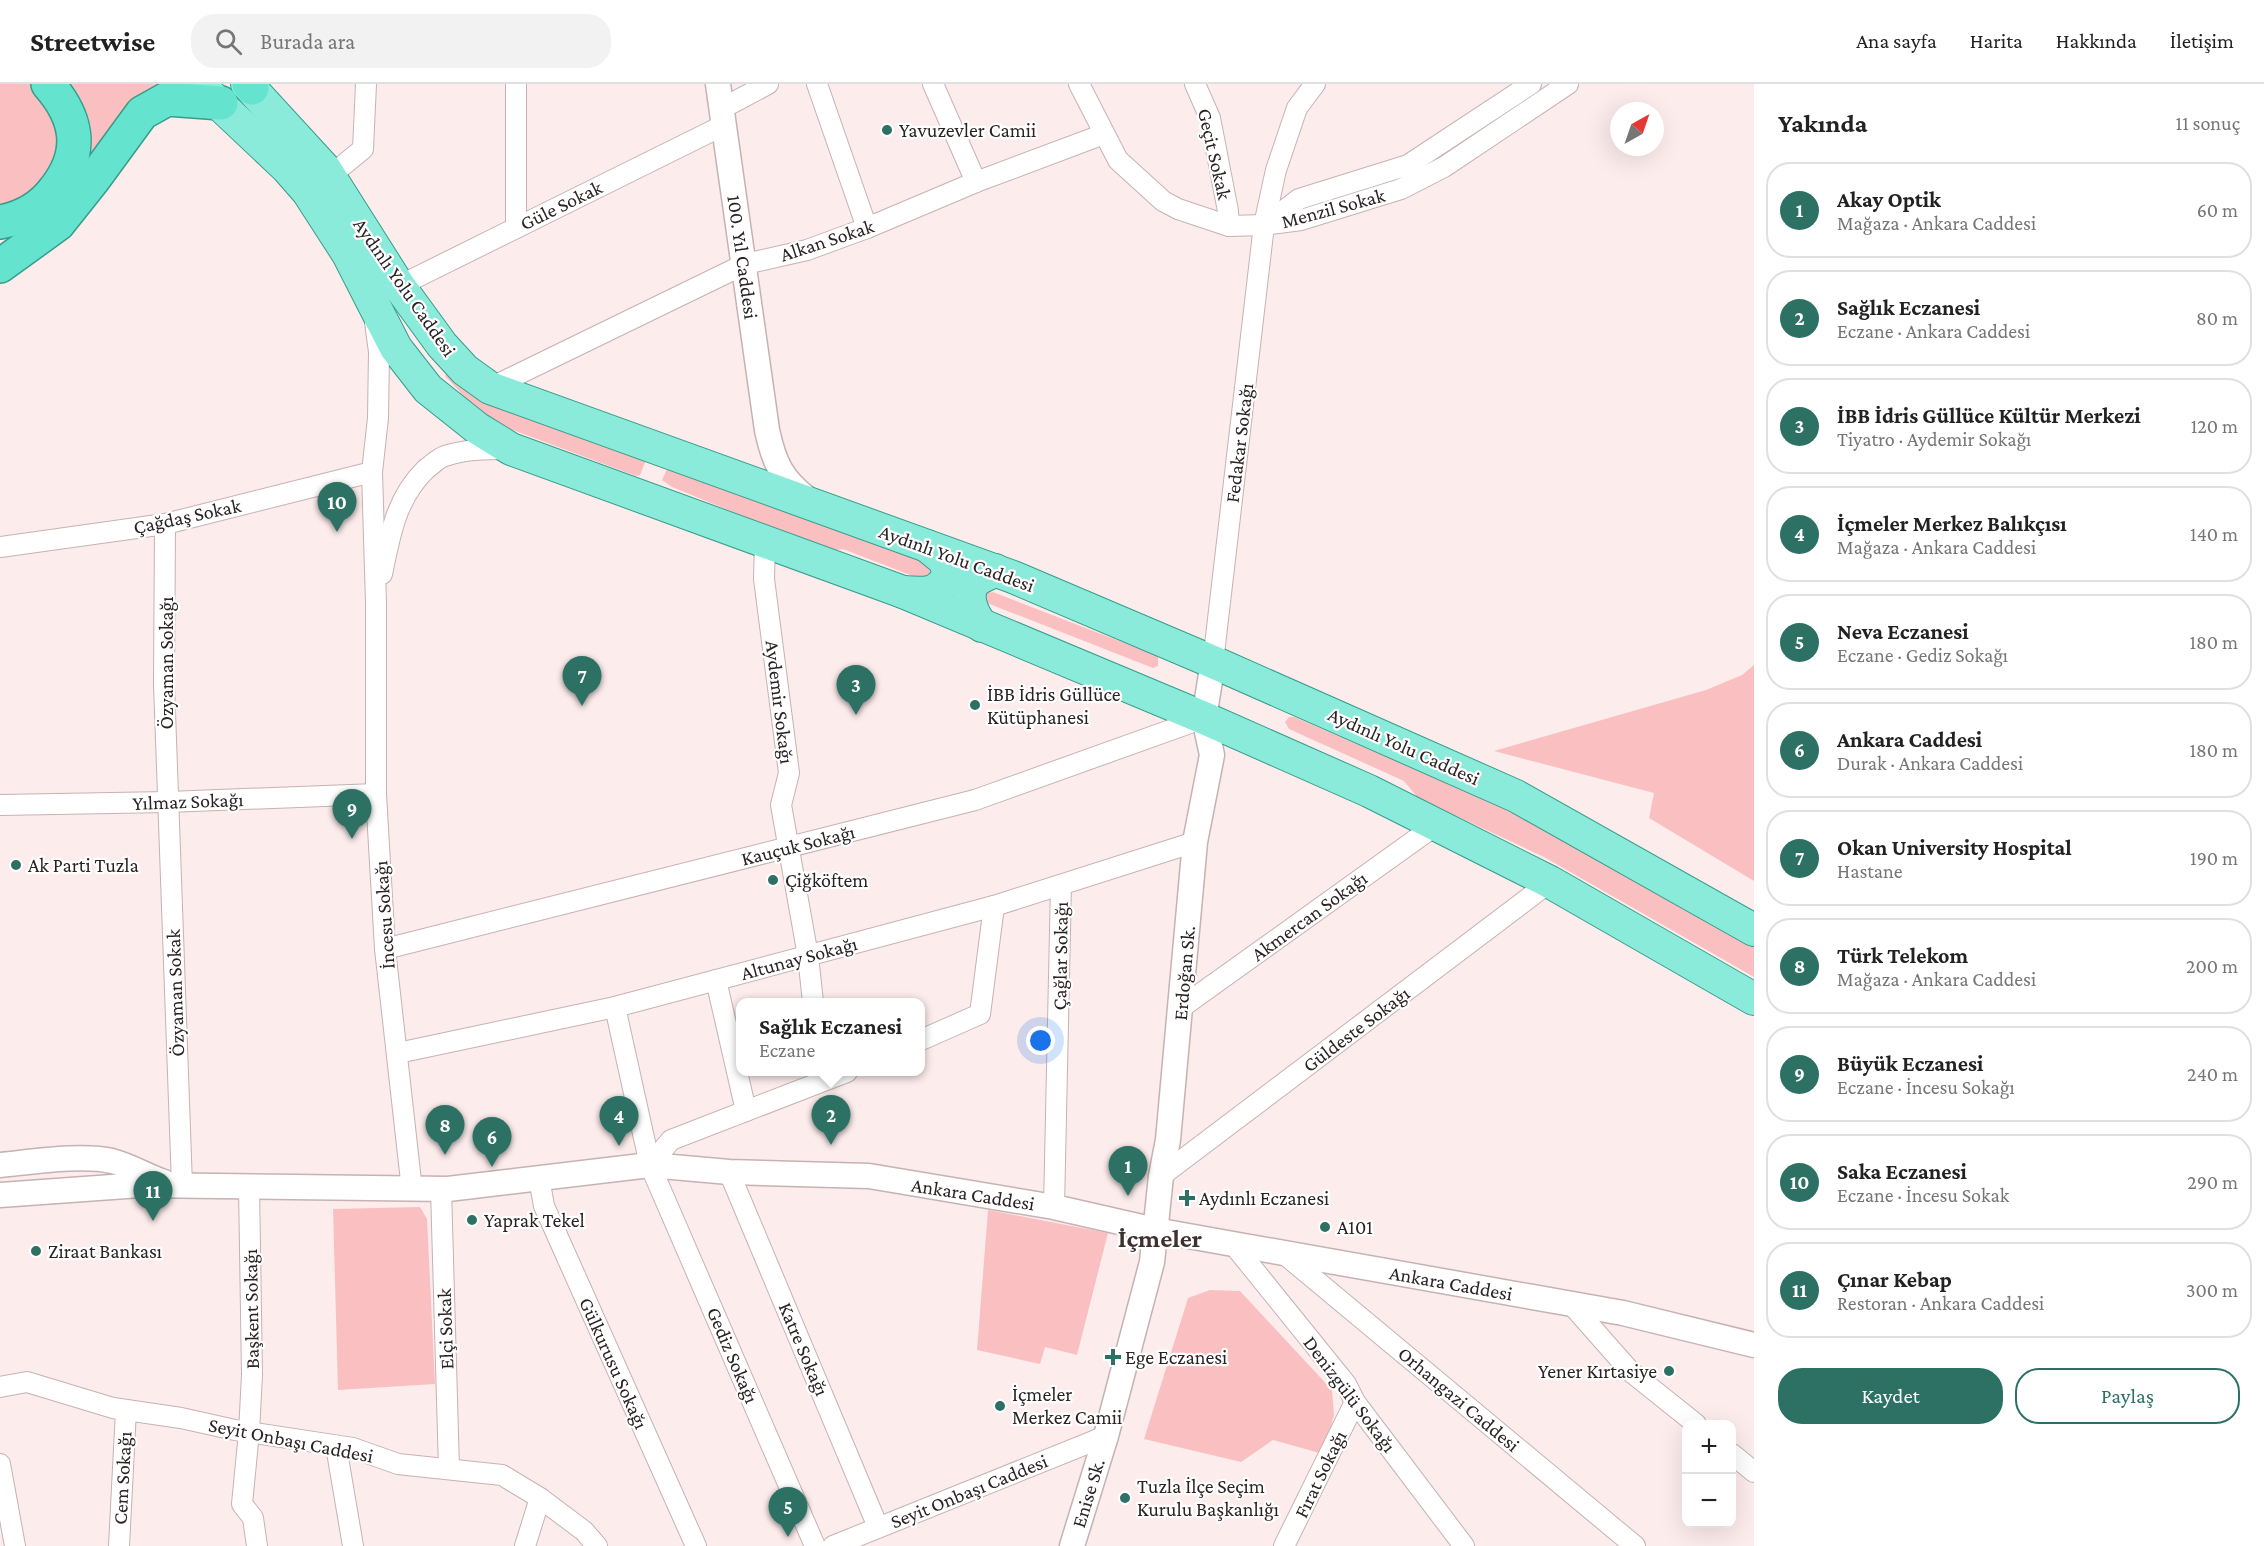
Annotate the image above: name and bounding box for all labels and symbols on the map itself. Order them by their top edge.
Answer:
north arrow [1610,102,1664,156]
street label: Geçit Sokak [1193,106,1236,202]
place label: Yavuzevler Camii [899,119,1036,141]
marker: Yavuzevler Camii [880,123,894,137]
street label: Güle Sokak [516,175,606,234]
street label: Menzil Sokak [1279,183,1388,232]
street label: 100. Yıl Caddesi [723,193,763,321]
street label: Aydınlı Yolu Caddesi [348,214,461,361]
street label: Alkan Sokak [777,214,877,266]
street label: Fedakar Sokağı [1221,382,1258,504]
pin: 10 [318,482,356,532]
street label: Çağdaş Sokak [131,494,243,539]
street label: Aydınlı Yolu Caddesi [876,520,1038,597]
street label: Özyaman Sokağı [155,597,178,729]
street label: Aydemir Sokağı [761,639,798,765]
pin: 7 [562,656,602,706]
pin: 3 [836,666,876,715]
place label: İBB İdris Güllüce Kütüphanesi [987,683,1121,729]
marker: İBB İdris Güllüce Kütüphanesi [968,698,982,712]
street label: Aydınlı Yolu Caddesi [1325,703,1483,790]
street label: Yılmaz Sokağı [132,788,244,815]
pin: 9 [332,790,372,839]
street label: Kauçuk Sokağı [739,820,857,871]
place label: Ak Parti Tuzla [28,854,139,876]
marker: Ak Parti Tuzla [9,858,23,872]
street label: İncesu Sokağı [369,860,400,970]
street label: Akmercan Sokağı [1247,867,1372,966]
place label: Çiğköftem [785,869,868,892]
marker: Çiğköftem [766,873,780,887]
street label: Çağlar Sokağı [1048,901,1073,1011]
street label: Erdoğan Sk. [1169,925,1200,1021]
street label: Özyaman Sokak [162,928,189,1057]
street label: Altunay Sokağı [738,932,860,985]
street label: Güldeste Sokağı [1298,982,1414,1077]
your location [1026,1026,1055,1055]
pin: 4 [600,1096,638,1146]
pin: 2 [812,1096,850,1145]
pin: 8 [426,1106,464,1155]
pin: 6 [472,1118,512,1167]
pin: 1 [1108,1146,1148,1196]
pin: 11 [134,1172,172,1221]
street label: Ankara Caddesi [910,1173,1036,1215]
place label: Aydınlı Eczanesi [1199,1187,1329,1210]
marker: Aydınlı Eczanesi [1180,1191,1194,1205]
place label: Yaprak Tekel [484,1209,585,1232]
marker: Yaprak Tekel [465,1213,479,1227]
place label: A101 [1337,1216,1373,1238]
marker: A101 [1318,1220,1332,1234]
district label: İçmeler [1118,1224,1203,1253]
place label: Ziraat Bankası [48,1240,162,1262]
marker: Ziraat Bankası [29,1244,43,1258]
street label: Başkent Sokağı [239,1249,264,1369]
street label: Ankara Caddesi [1388,1261,1514,1305]
street label: Elçi Sokak [433,1288,458,1370]
street label: Gülkurusu Sokağı [574,1294,653,1432]
street label: Katre Sokağı [774,1299,834,1399]
street label: Gediz Sokağı [702,1304,763,1407]
street label: Denizgülü Sokağı [1298,1332,1401,1457]
street label: Orhangazi Caddesi [1393,1342,1524,1457]
place label: Ege Eczanesi [1125,1346,1227,1369]
marker: Ege Eczanesi [1106,1350,1120,1364]
place label: Yener Kırtasiye [1538,1360,1657,1383]
marker: Yener Kırtasiye [1662,1364,1676,1378]
place label: İçmeler Merkez Camii [1012,1383,1122,1428]
marker: İçmeler Merkez Camii [993,1399,1007,1413]
street label: Seyit Onbaşı Caddesi [207,1413,375,1468]
street label: Fırat Sokağı [1289,1427,1351,1522]
street label: Cem Sokağı [109,1431,136,1525]
street label: Seyit Onbaşı Caddesi [887,1449,1051,1533]
street label: Enise Sk. [1067,1456,1109,1530]
place label: Tuzla İlçe Seçim Kurulu Başkanlığı [1137,1475,1279,1521]
pin: 5 [768,1488,808,1537]
marker: Tuzla İlçe Seçim Kurulu Başkanlığı [1118,1491,1132,1505]

